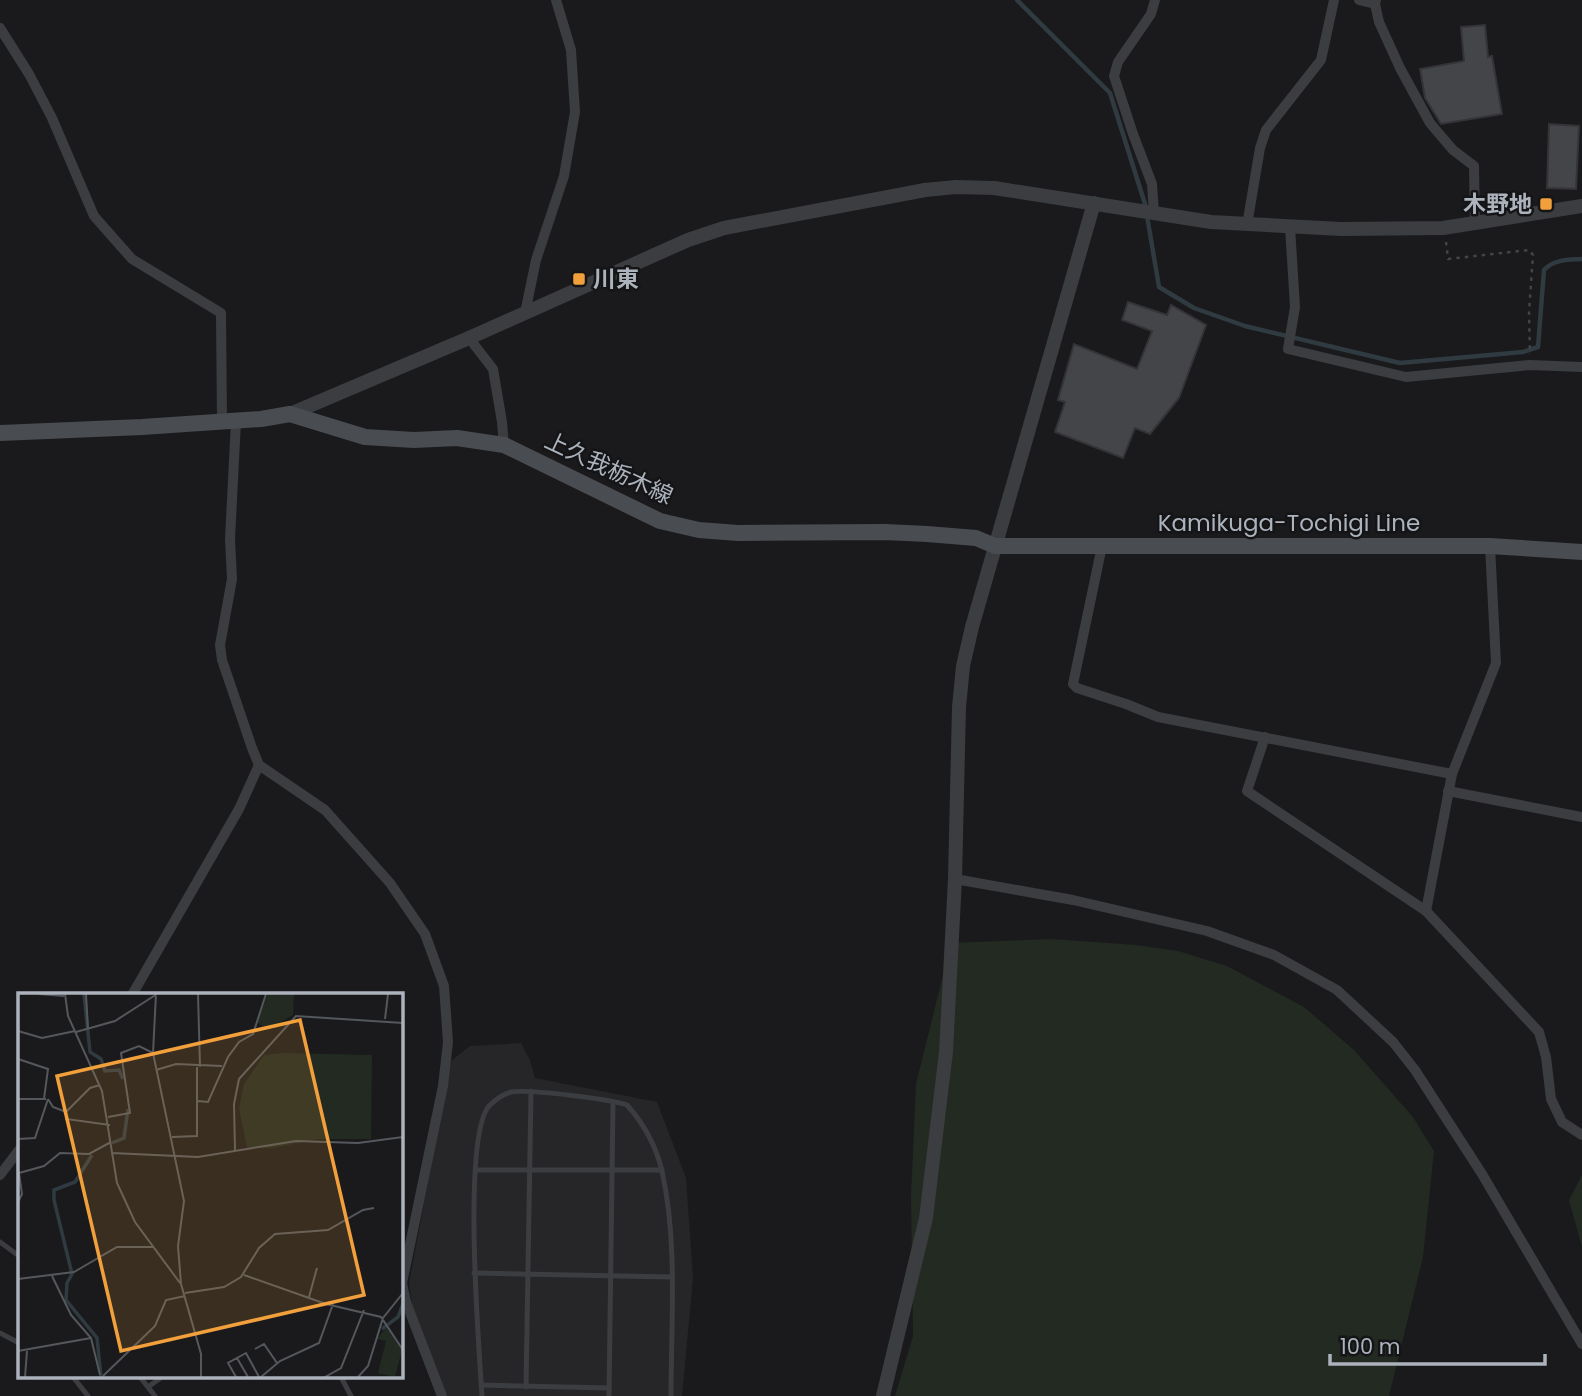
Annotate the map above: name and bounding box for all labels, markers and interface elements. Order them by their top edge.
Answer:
place label: 木野地 [1463,188,1532,220]
marker: 木野地 [1538,196,1554,212]
place label: 川東 [593,263,639,295]
marker: 川東 [571,271,587,287]
street label: 上久我栃木線 [540,424,678,512]
street label: Kamikuga-Tochigi Line [1158,507,1420,539]
inset map [18,993,402,1378]
scale bar [1330,1322,1545,1366]
text: 100 m [1340,1332,1400,1361]

